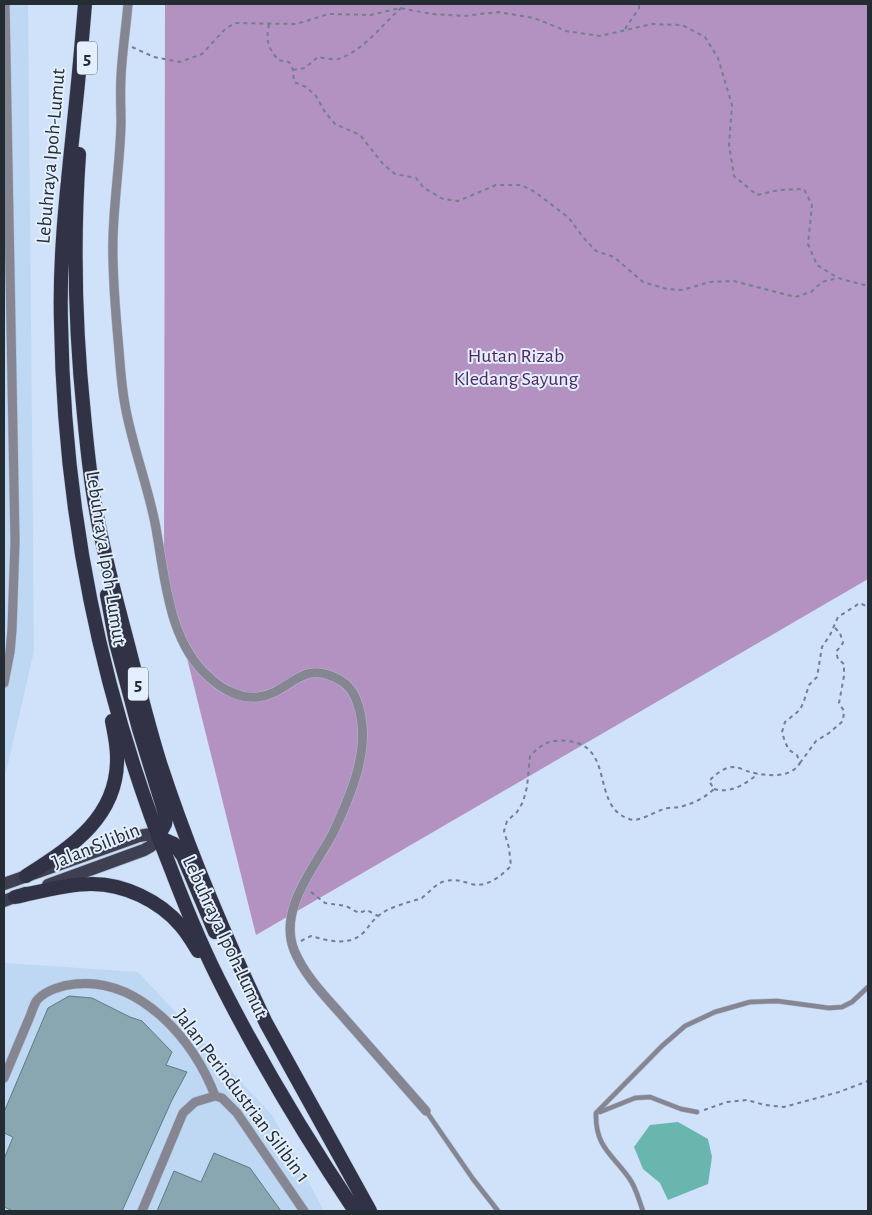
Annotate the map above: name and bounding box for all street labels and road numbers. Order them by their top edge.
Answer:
road number: 5 [77,42,97,74]
street label: Lebuhraya Ipoh-Lumut [33,67,69,245]
street label: Lebuhraya Ipoh-Lumut [82,469,130,647]
road number: 5 [128,668,148,701]
street label: Jalan Silibin [50,819,142,873]
street label: Lebuhraya Ipoh-Lumut [179,853,272,1022]
street label: Jalan Perindustrian Silibin 1 [171,1006,313,1186]

